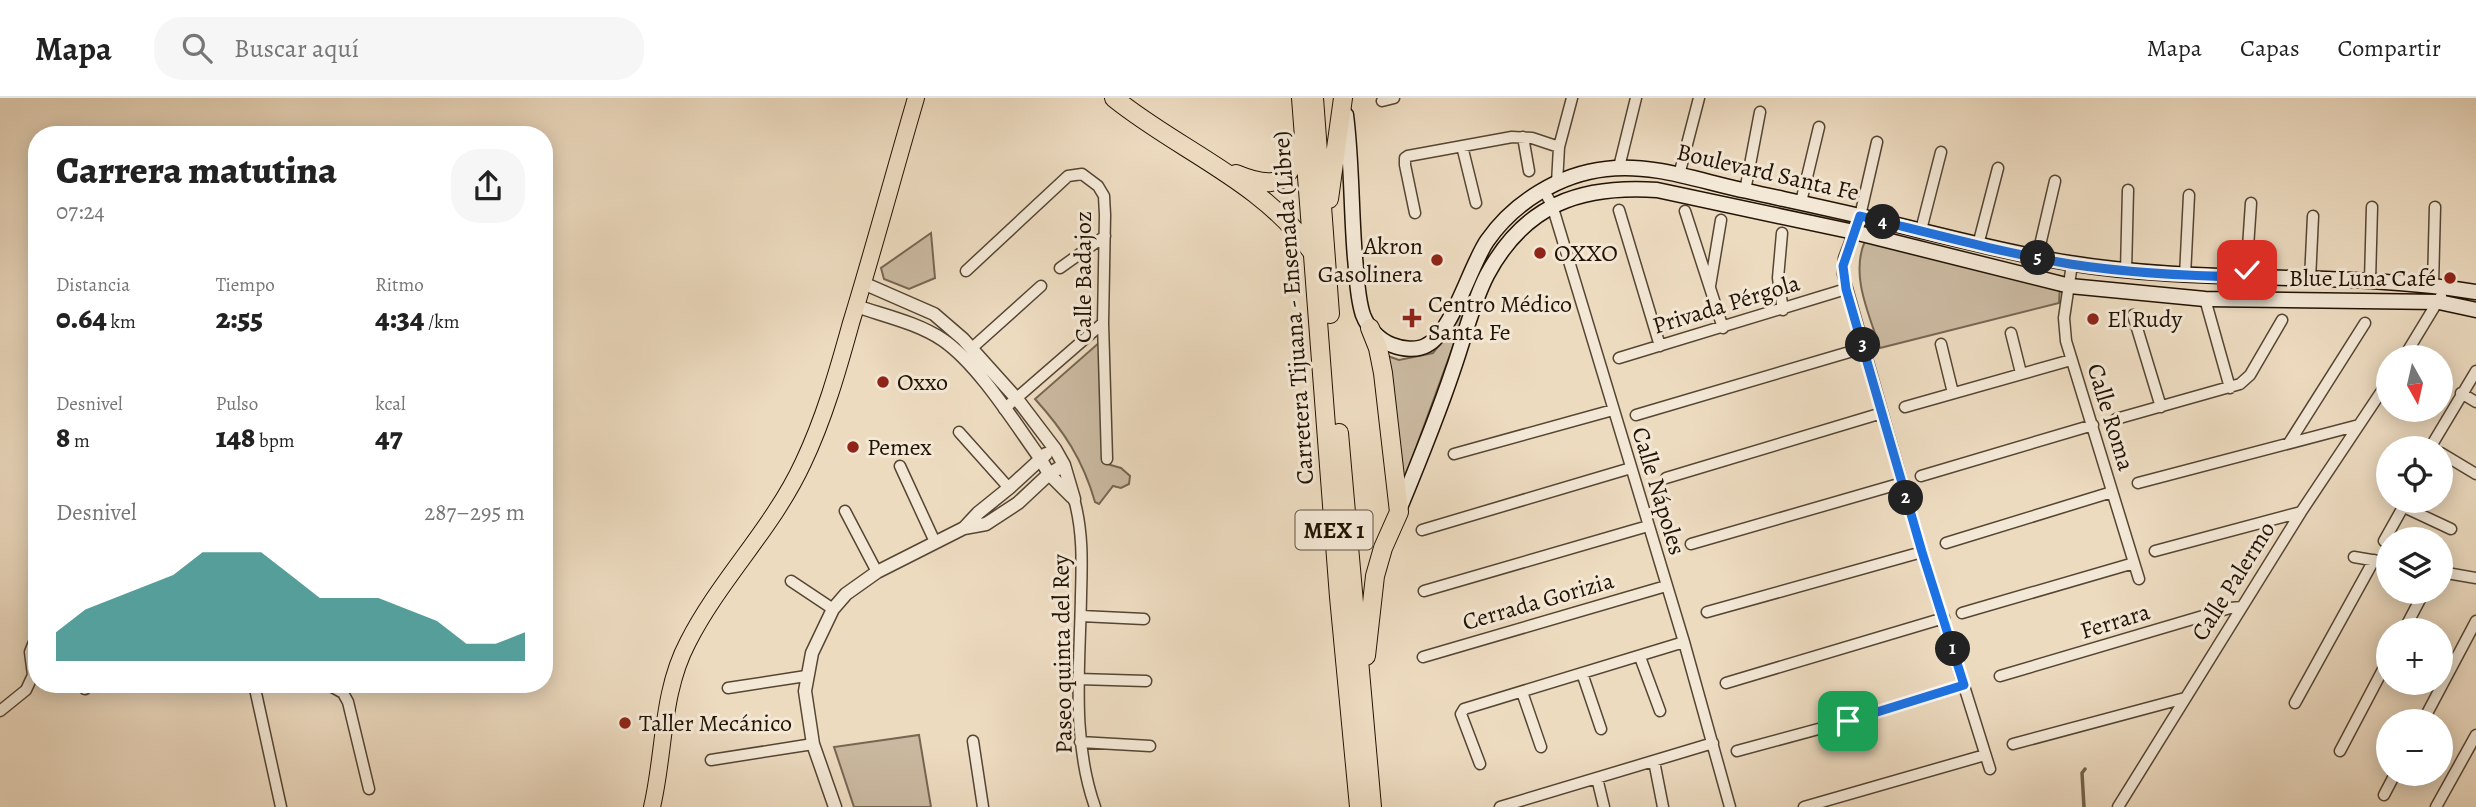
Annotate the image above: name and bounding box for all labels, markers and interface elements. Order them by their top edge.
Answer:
search box [154,17,644,80]
text: Mapa [35,26,112,71]
icon: search [178,29,216,67]
text: Buscar aquí [234,31,359,66]
text: Mapa [2147,32,2202,64]
text: Capas [2240,32,2300,64]
text: Compartir [2338,32,2441,64]
street label: Carretera Tijuana - Ensenada (Libre) [1265,130,1321,486]
street label: Boulevard Santa Fe [1674,135,1862,209]
text: Carrera matutina [56,144,337,196]
button: share [451,149,525,223]
text: 07:24 [56,196,105,227]
pin: 4 [1866,204,1900,240]
text: 4 [1878,208,1887,234]
street label: Calle Badajoz [1067,211,1099,343]
place label: Akron Gasolinera [1318,230,1424,290]
place label: OXXO [1554,237,1618,269]
pin: 5 [2021,240,2056,276]
pin [2217,240,2277,300]
text: 5 [2033,244,2042,270]
marker: OXXO [1532,245,1548,261]
icon: check [2228,251,2266,289]
marker: Akron Gasolinera [1429,252,1445,268]
place label: Blue Luna Café [2289,262,2436,294]
street label: Privada Pérgola [1648,266,1804,342]
marker: Blue Luna Café [2442,270,2458,286]
text: Distancia [56,272,130,298]
text: Tiempo [216,272,275,298]
text: Ritmo [375,272,424,298]
place label: Centro Médico Santa Fe [1428,288,1572,348]
text: 0.64 [56,298,107,338]
text: 2:55 [216,298,263,338]
text: 4:34 [375,298,424,338]
place label: El Rudy [2107,303,2183,335]
marker: Centro Médico Santa Fe [1402,308,1422,328]
text: km [107,309,136,335]
text: /km [424,309,460,335]
marker: El Rudy [2085,311,2101,327]
pin: 3 [1846,328,1881,362]
text: 3 [1858,331,1867,357]
north arrow [2376,345,2454,422]
map controls [2376,345,2453,786]
street label: Calle Roma [2080,359,2143,475]
place label: Oxxo [897,366,948,398]
marker: Oxxo [875,374,891,390]
text: Desnivel [56,391,123,417]
text: Pulso [216,391,258,417]
text: kcal [375,391,406,417]
text: 8 [56,417,70,457]
text: 148 [216,417,255,457]
text: 47 [375,417,403,457]
street label: Calle Nápoles [1624,423,1694,559]
text: m [70,428,90,454]
text: bpm [255,428,295,454]
place label: Pemex [867,431,932,463]
button: locate [2376,436,2453,513]
marker: Pemex [845,439,861,455]
pin: 2 [1888,480,1924,516]
text: 2 [1901,484,1910,510]
text: Desnivel [56,497,137,528]
text: 287–295 m [424,497,525,528]
road number: MEX 1 [1296,510,1372,550]
street label: Calle Palermo [2184,515,2282,647]
button: layers [2376,527,2453,604]
street label: Paseo quinta del Rey [1044,554,1080,754]
street label: Cerrada Gorizia [1459,564,1618,638]
street label: Ferrara [2076,595,2155,647]
button: + [2376,618,2453,695]
pin: 1 [1936,632,1970,666]
text: 1 [1949,635,1956,661]
pin [1818,691,1878,751]
icon: arrive [1829,702,1867,740]
place label: Taller Mecánico [639,707,792,739]
button: − [2376,709,2453,786]
marker: Taller Mecánico [617,715,633,731]

